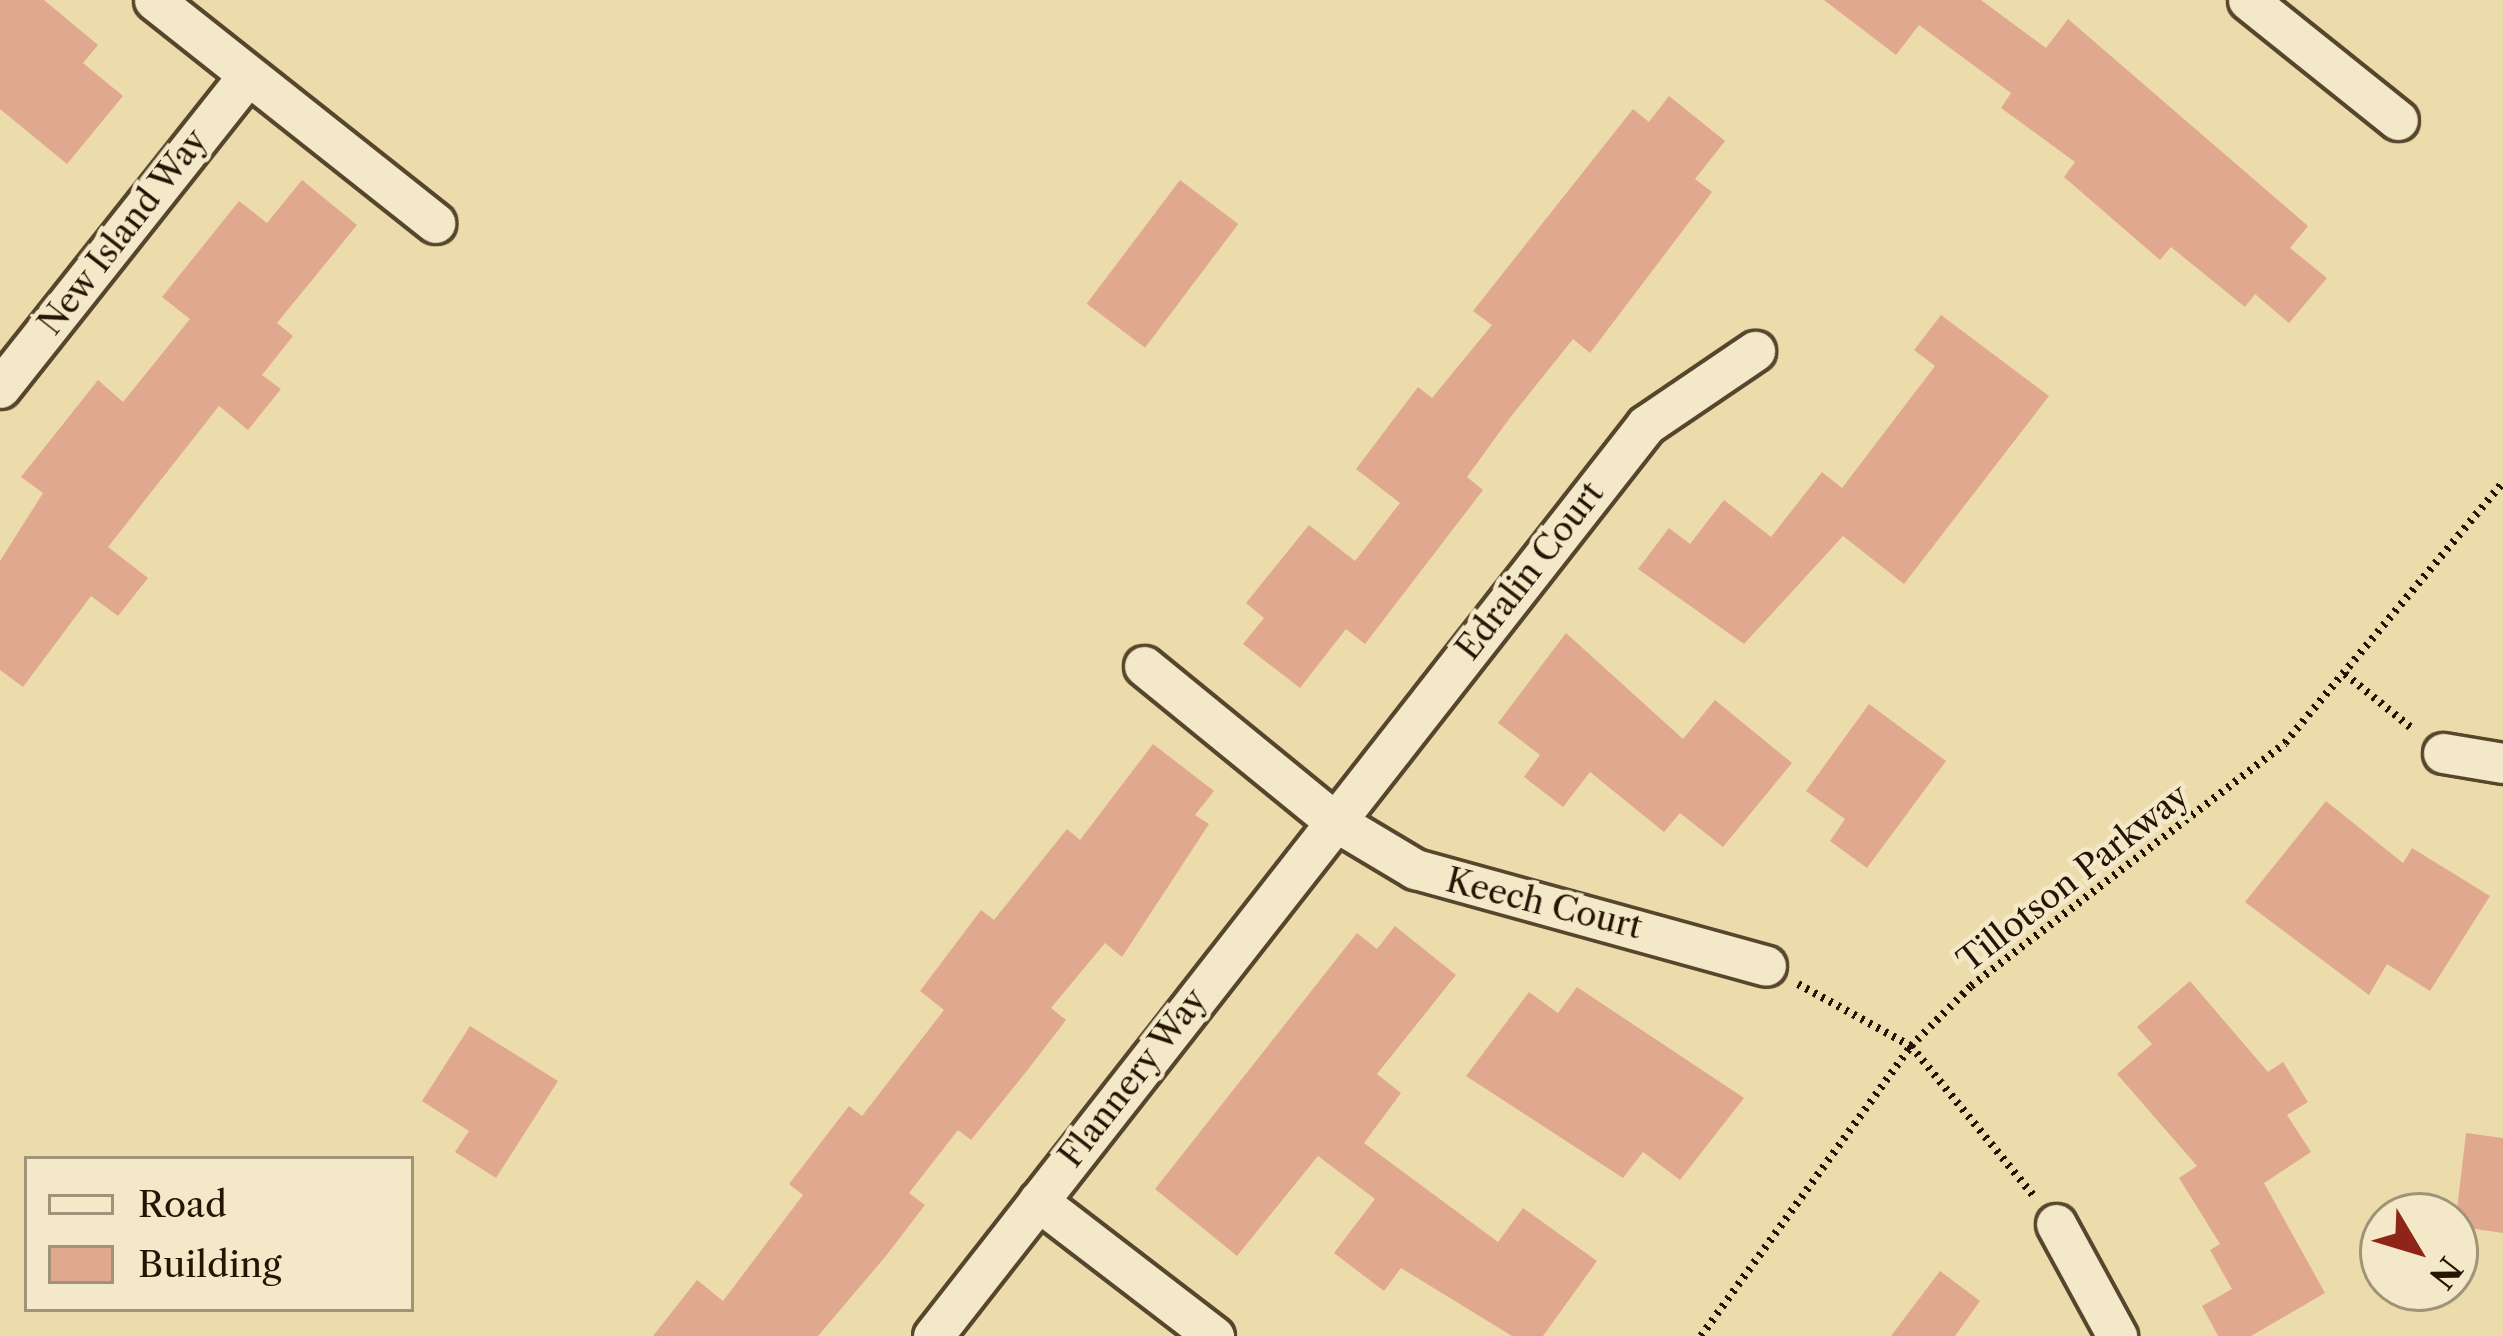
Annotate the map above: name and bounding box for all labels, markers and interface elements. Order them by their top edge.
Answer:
street label: New Island Way [30,121,216,343]
street label: Edralin Court [1448,474,1612,668]
street label: Tillotson Parkway [1950,776,2196,980]
street label: Keech Court [1442,861,1646,947]
street label: Flannery Way [1050,980,1216,1176]
legend [24,1156,414,1312]
text: Road [138,1182,227,1226]
north arrow [2359,1192,2479,1312]
text: Building [138,1242,281,1286]
text: N [2420,1249,2470,1297]

